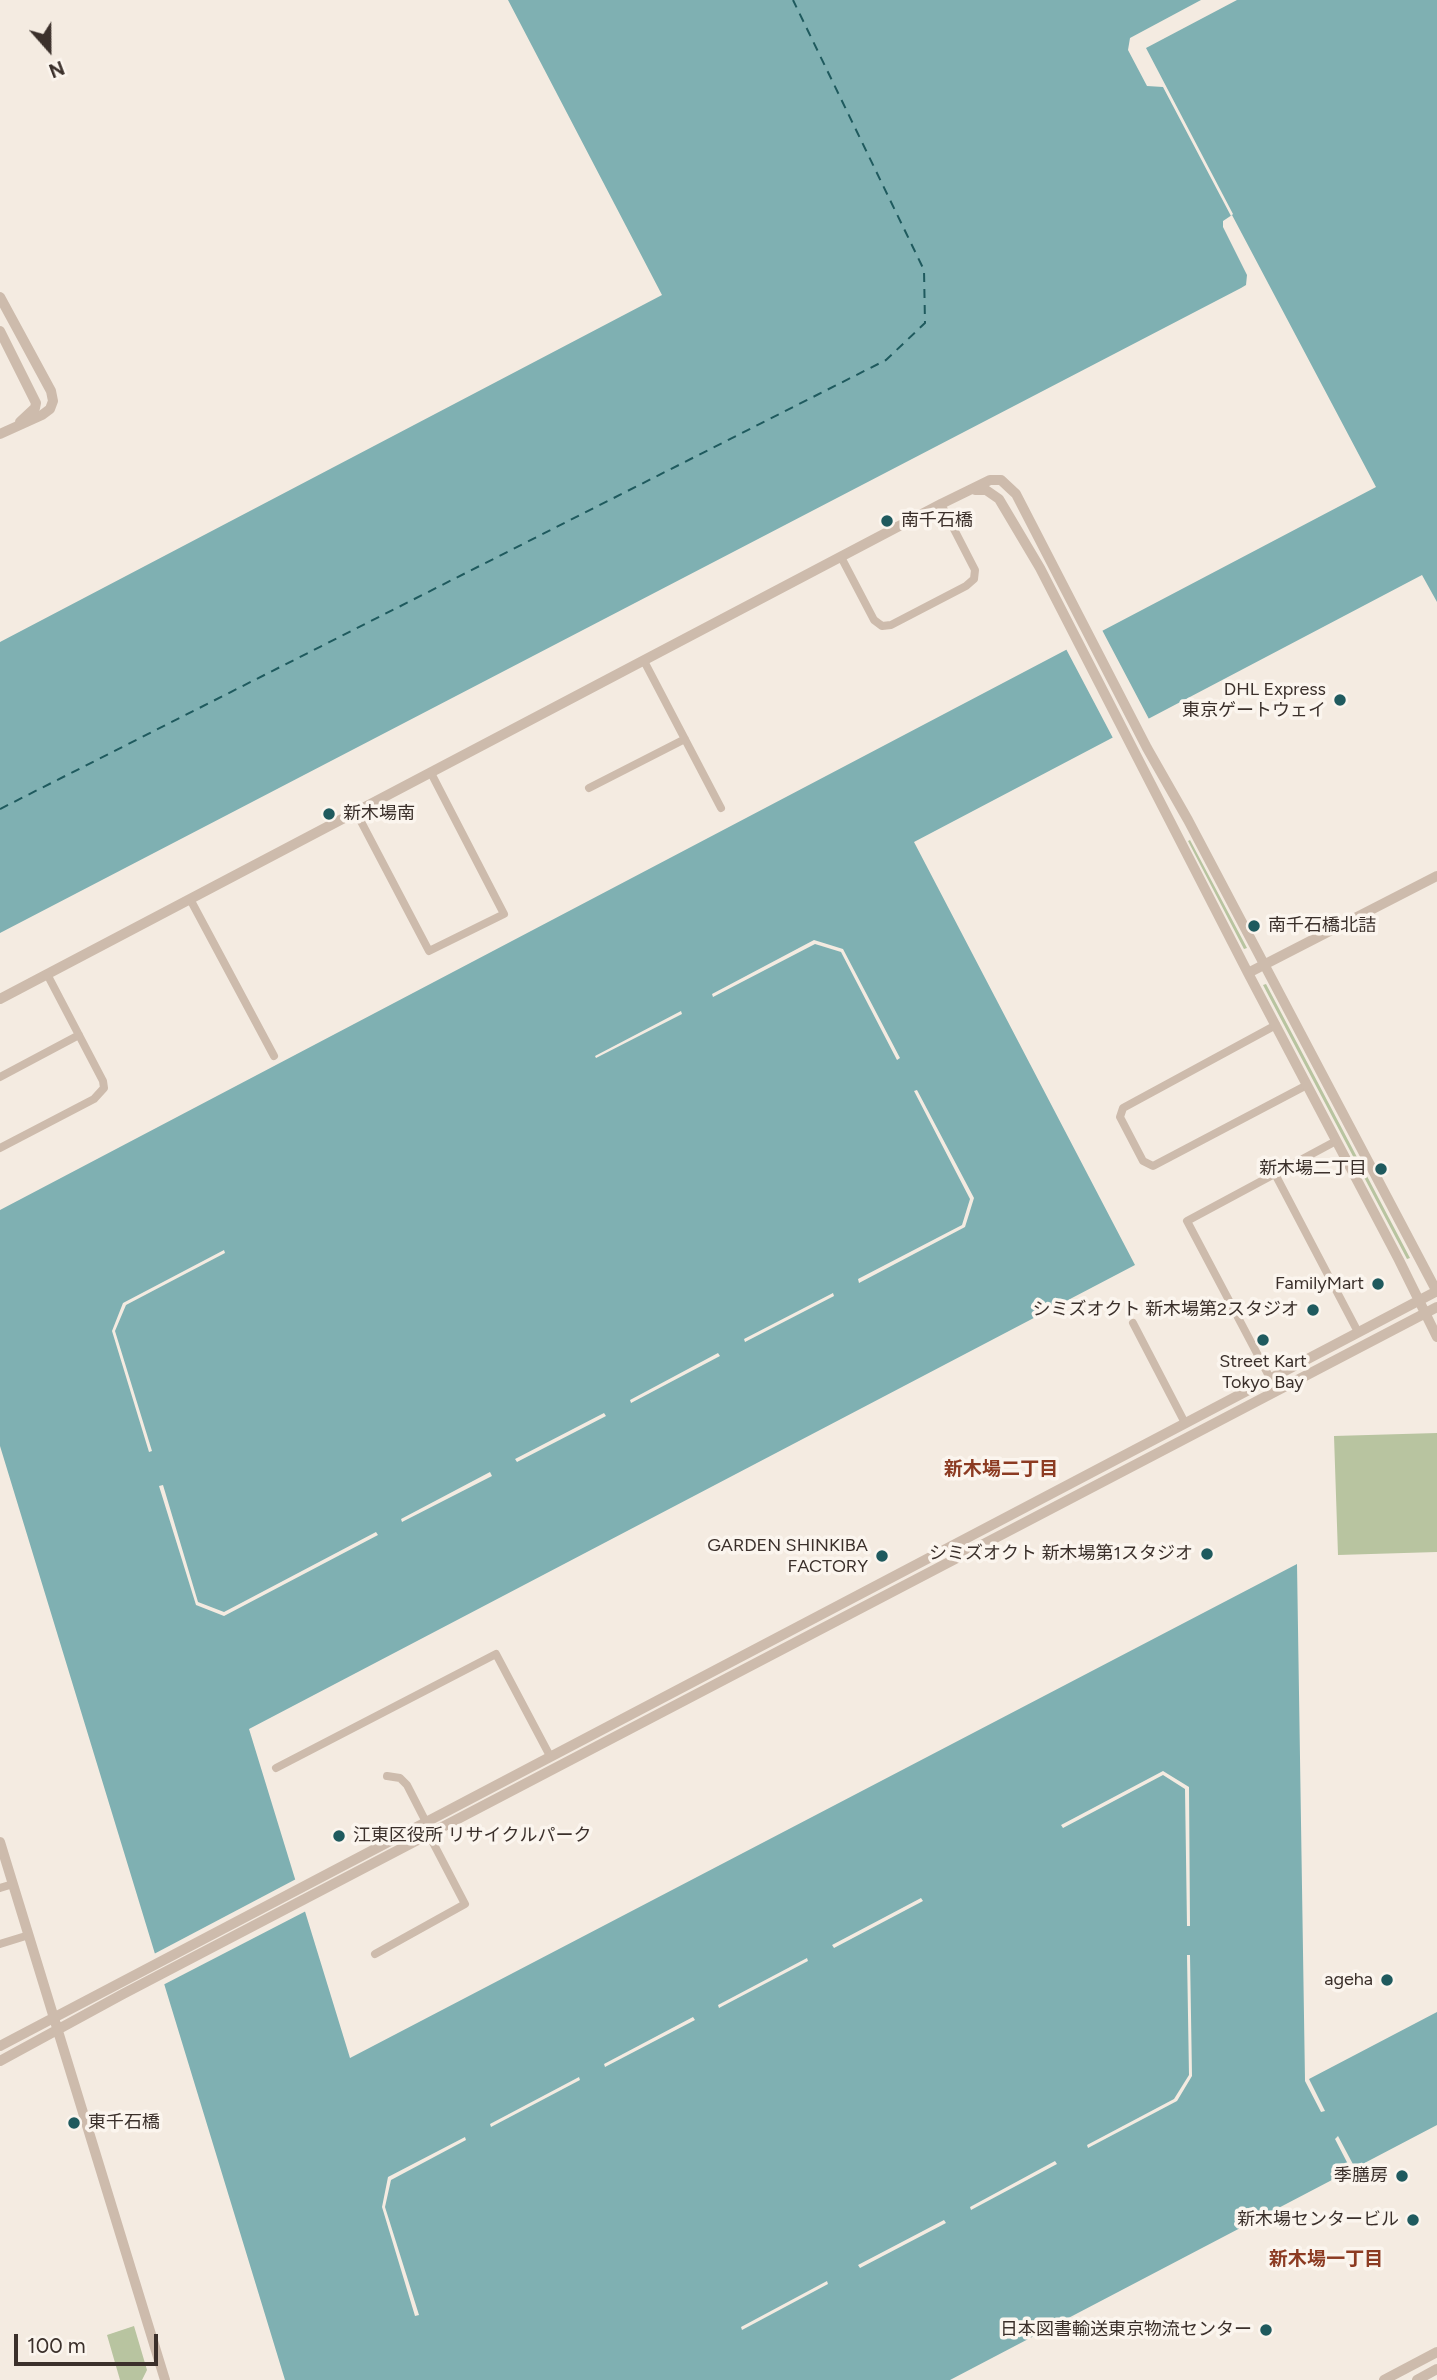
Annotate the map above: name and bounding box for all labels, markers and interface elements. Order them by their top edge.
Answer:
north arrow [14,14,84,84]
text: N [46,56,68,82]
place label: 南千石橋 [901,510,973,532]
marker: 南千石橋 [879,513,895,529]
place label: DHL Express 東京ゲートウェイ [1182,679,1326,722]
marker: DHL Express 東京ゲートウェイ [1332,692,1348,708]
place label: 新木場南 [343,803,415,825]
marker: 新木場南 [321,806,337,822]
place label: 南千石橋北詰 [1268,915,1376,937]
marker: 南千石橋北詰 [1246,918,1262,934]
place label: 新木場二丁目 [1259,1158,1367,1180]
marker: 新木場二丁目 [1373,1161,1389,1177]
place label: FamilyMart [1275,1273,1364,1295]
marker: FamilyMart [1370,1276,1386,1292]
place label: シミズオクト 新木場第2スタジオ [1032,1299,1299,1321]
marker: シミズオクト 新木場第2スタジオ [1305,1302,1321,1318]
marker: Street Kart Tokyo Bay [1255,1332,1271,1348]
place label: Street Kart Tokyo Bay [1219,1351,1307,1394]
district label: 新木場二丁目 [944,1458,1058,1480]
place label: GARDEN SHINKIBA FACTORY [707,1535,868,1578]
place label: シミズオクト 新木場第1スタジオ [929,1543,1193,1565]
marker: シミズオクト 新木場第1スタジオ [1199,1546,1215,1562]
marker: GARDEN SHINKIBA FACTORY [874,1548,890,1564]
place label: 江東区役所 リサイクルパーク [353,1825,591,1847]
marker: 江東区役所 リサイクルパーク [331,1828,347,1844]
place label: ageha [1324,1969,1373,1991]
marker: ageha [1379,1972,1395,1988]
place label: 東千石橋 [88,2112,160,2134]
marker: 東千石橋 [66,2115,82,2131]
place label: 季膳房 [1334,2165,1388,2187]
marker: 季膳房 [1394,2168,1410,2184]
place label: 新木場センタービル [1237,2209,1399,2231]
marker: 新木場センタービル [1405,2212,1421,2228]
district label: 新木場一丁目 [1269,2248,1383,2270]
place label: 日本図書輸送東京物流センター [1000,2319,1252,2341]
scale bar [18,2320,161,2364]
marker: 日本図書輸送東京物流センター [1258,2322,1274,2338]
text: 100 m [27,2333,86,2358]

